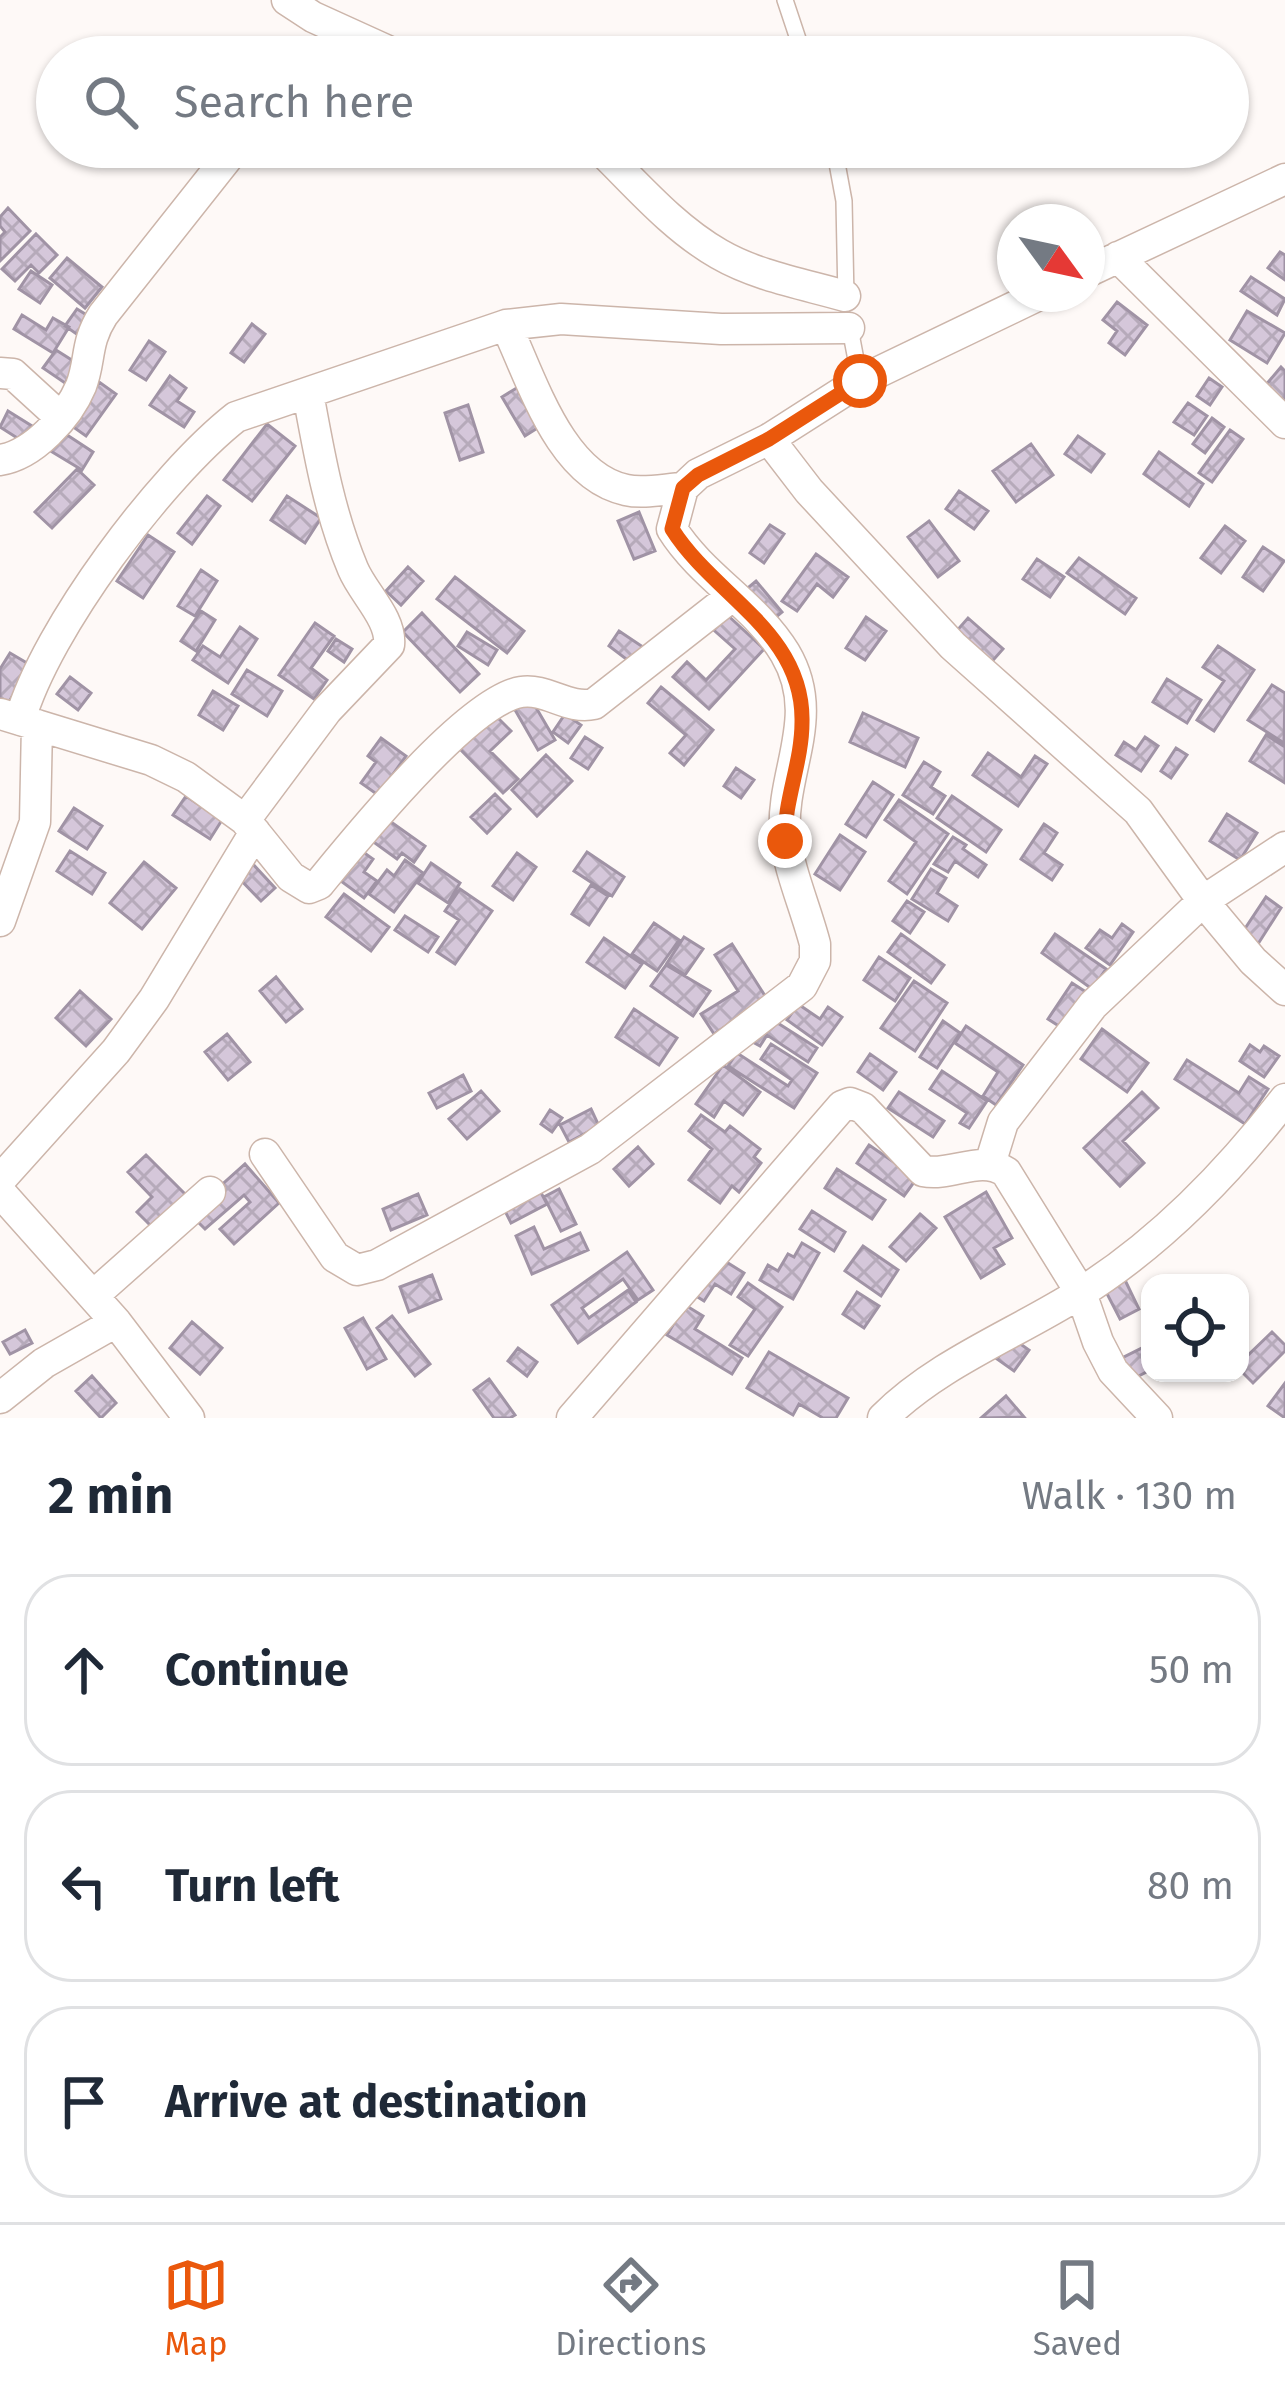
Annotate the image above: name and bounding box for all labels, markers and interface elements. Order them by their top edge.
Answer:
search box [36,36,1249,168]
icon: search [78,69,144,135]
text: Search here [174,75,414,129]
north arrow [997,204,1105,312]
route start [833,354,887,408]
route end [758,814,812,868]
map controls [1141,1274,1249,1382]
button: locate [1141,1274,1249,1382]
text: 2 min [48,1465,173,1527]
text: Walk · 130 m [1022,1473,1237,1519]
icon: ahead [51,1637,117,1703]
text: Continue [165,1643,349,1697]
text: 50 m [1149,1647,1234,1693]
icon: left [51,1853,117,1919]
text: Turn left [165,1859,339,1913]
text: 80 m [1147,1863,1234,1909]
icon: arrive [51,2069,117,2135]
text: Arrive at destination [165,2075,588,2129]
tab: Map [163,2252,229,2364]
tab: Directions [555,2252,707,2364]
tab: Saved [1033,2252,1122,2364]

